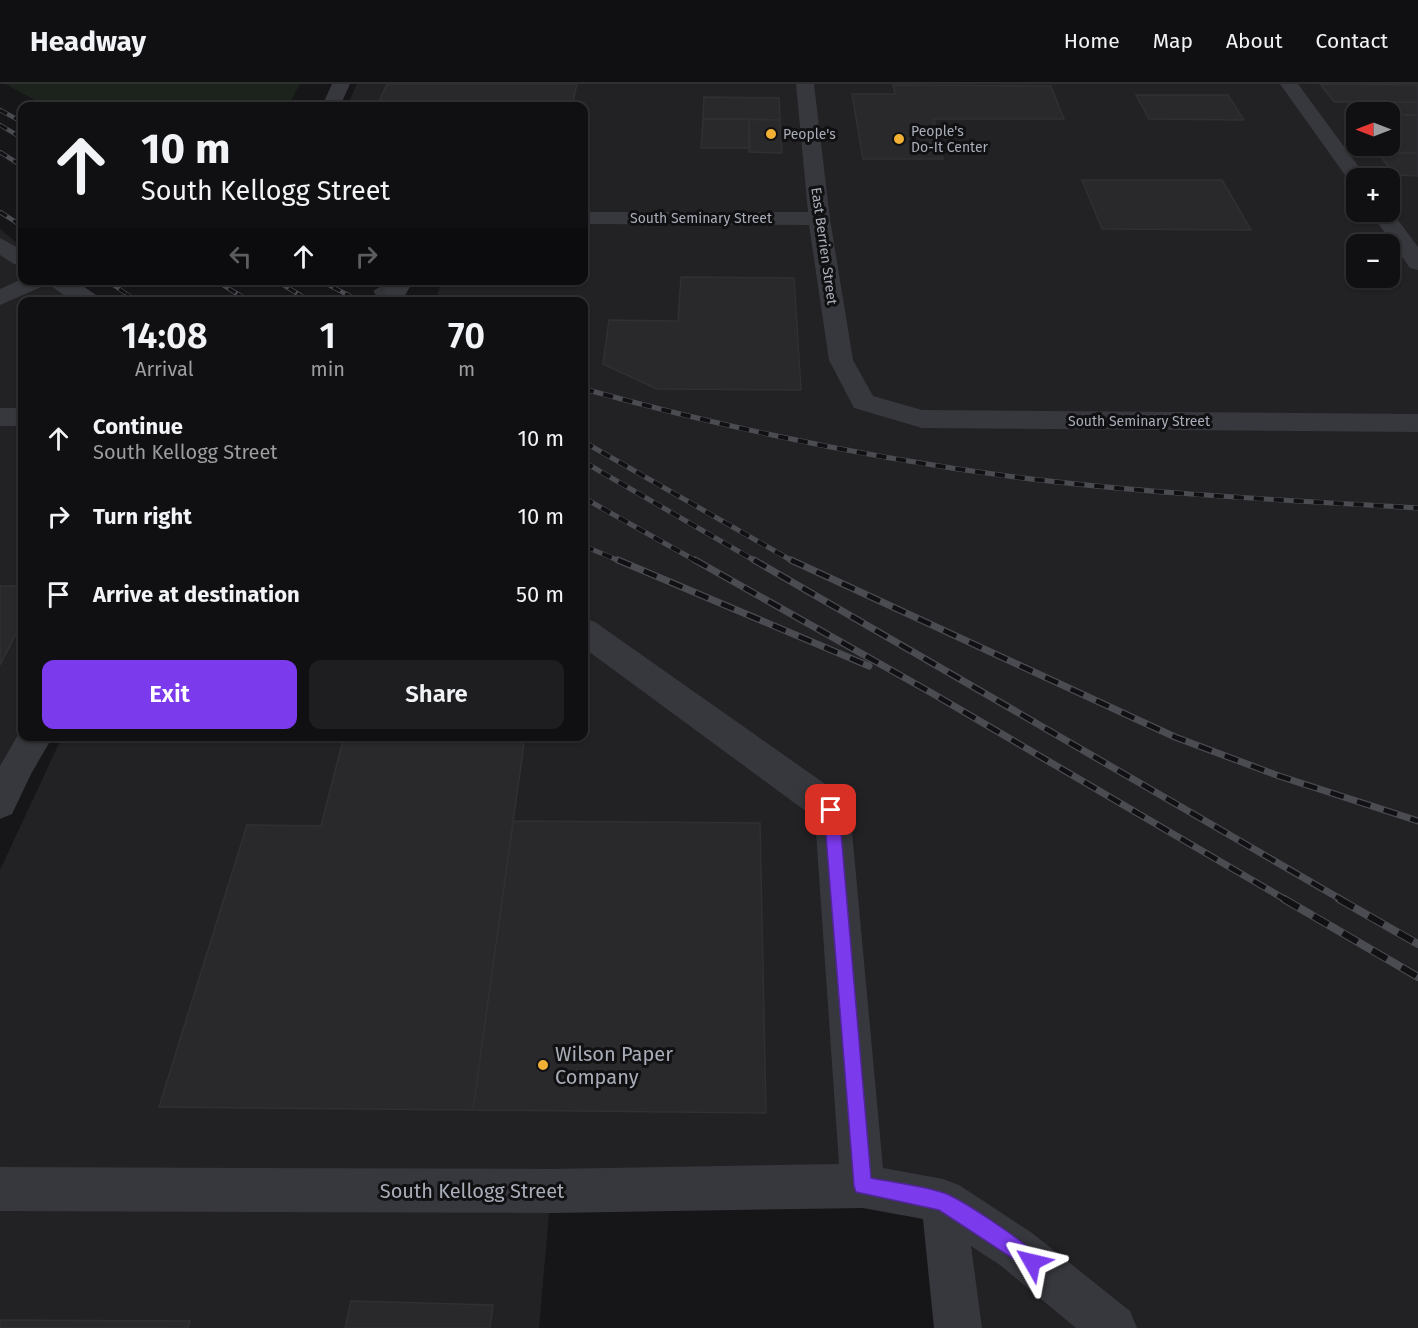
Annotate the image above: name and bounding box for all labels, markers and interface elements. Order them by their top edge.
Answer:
text: Headway [30,25,146,58]
text: Home [1064,28,1120,54]
text: Map [1153,28,1193,54]
text: About [1226,28,1283,54]
text: Contact [1316,28,1388,54]
north arrow [1346,102,1400,156]
map controls [1346,102,1400,288]
place label: People's Do-It Center [911,123,989,156]
text: 10 m [141,124,231,174]
icon: ahead [42,126,120,204]
place label: People's [783,126,836,143]
marker: People's [764,127,778,141]
marker: People's Do-It Center [892,132,906,146]
button: + [1346,168,1400,222]
text: South Kellogg Street [141,175,390,207]
street label: East Berrien Street [807,186,841,307]
street label: South Seminary Street [630,210,773,227]
button: − [1346,234,1400,288]
icon: left [224,240,257,273]
icon: ahead [287,240,320,273]
icon: right [350,240,383,273]
text: 14:08 [121,314,208,358]
text: 1 [320,314,336,358]
text: 70 [448,314,485,358]
text: Arrival [135,357,194,381]
text: min [311,357,345,381]
text: m [458,357,475,381]
text: Continue [93,413,183,440]
street label: South Seminary Street [1068,413,1211,430]
icon: ahead [42,422,75,455]
text: 10 m [518,425,564,452]
text: South Kellogg Street [93,440,278,464]
icon: right [42,500,75,533]
text: Turn right [93,503,192,530]
text: 10 m [518,503,564,530]
icon: arrive [42,578,75,611]
text: Arrive at destination [93,581,300,608]
text: 50 m [516,581,564,608]
button: Exit [42,660,297,729]
button: Share [309,660,564,729]
pin [805,784,856,835]
icon: arrive [814,793,847,826]
place label: Wilson Paper Company [555,1042,673,1089]
marker: Wilson Paper Company [536,1058,550,1072]
street label: South Kellogg Street [380,1179,565,1203]
position arrow [1000,1230,1064,1294]

